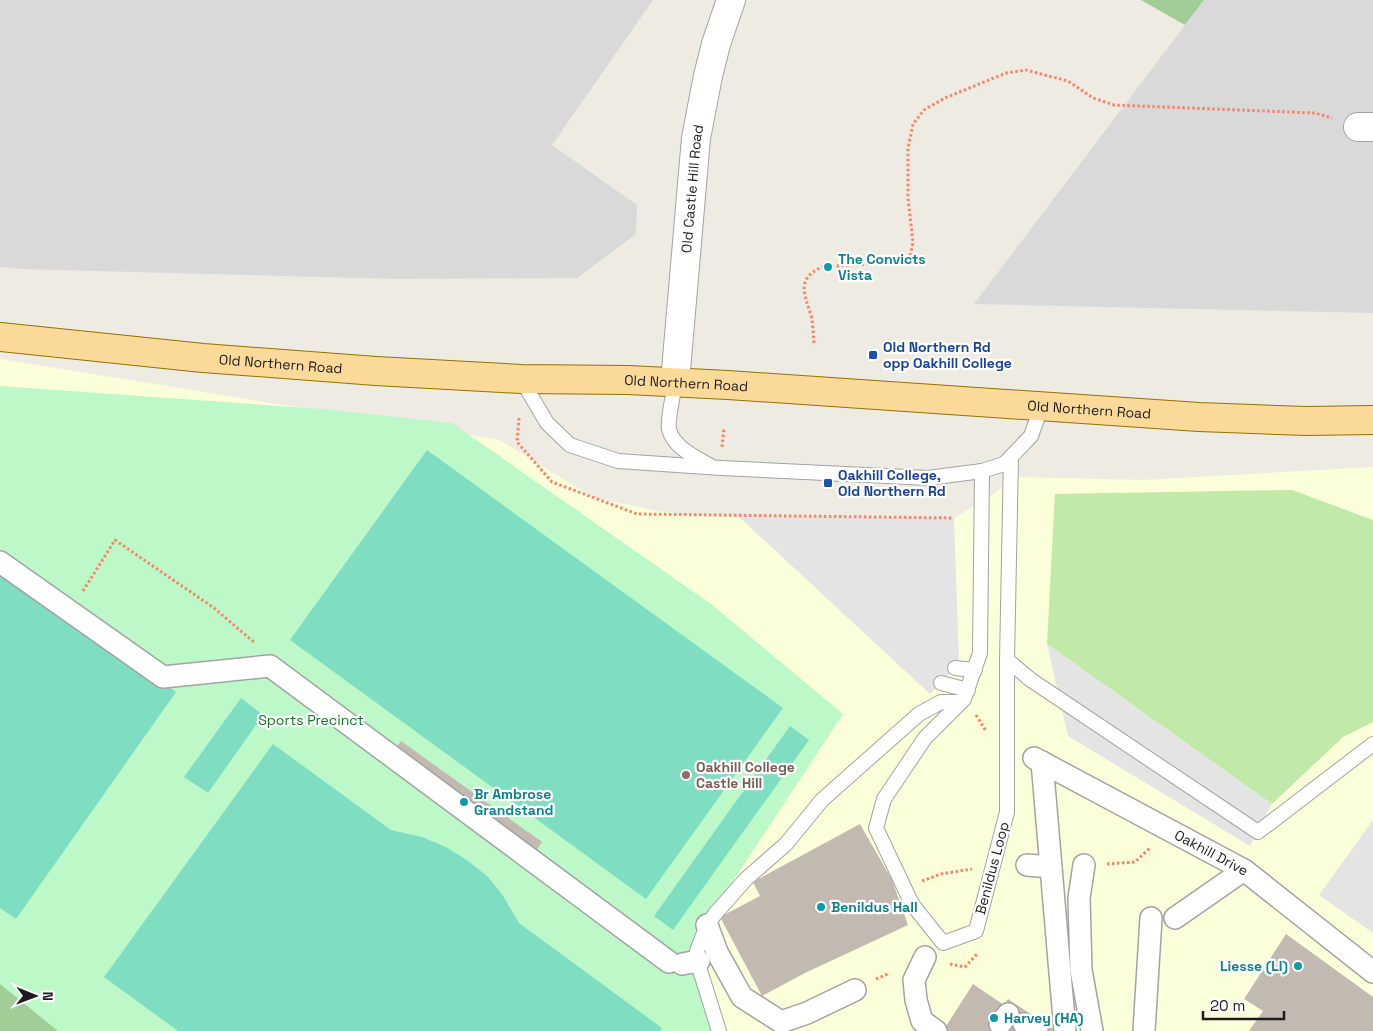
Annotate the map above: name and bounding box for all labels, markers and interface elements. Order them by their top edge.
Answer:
street label: Old Castle Hill Road [677,123,707,254]
place label: The Convicts Vista [838,250,926,284]
marker: The Convicts Vista [822,261,834,273]
place label: Old Northern Rd opp Oakhill College [883,338,1012,372]
marker: Old Northern Rd opp Oakhill College [867,349,879,361]
street label: Old Northern Road [218,350,343,377]
street label: Old Northern Road [624,371,749,395]
street label: Old Northern Road [1027,396,1152,423]
place label: Oakhill College, Old Northern Rd [838,466,946,500]
marker: Oakhill College, Old Northern Rd [822,477,834,489]
park label: Sports Precinct [258,711,364,729]
place label: Oakhill College Castle Hill [696,758,795,792]
marker: Oakhill College Castle Hill [680,769,692,781]
place label: Br Ambrose Grandstand [474,785,554,819]
marker: Br Ambrose Grandstand [458,796,470,808]
street label: Benildus Loop [971,820,1013,916]
street label: Oakhill Drive [1171,826,1251,880]
place label: Benildus Hall [831,898,918,916]
marker: Benildus Hall [815,901,827,913]
place label: Liesse (LI) [1220,957,1288,975]
marker: Liesse (LI) [1292,960,1304,972]
north arrow [10,971,60,1021]
scale bar [1203,988,1284,1020]
text: N [39,991,57,1001]
text: 20 m [1210,996,1245,1015]
place label: Harvey (HA) [1004,1009,1084,1027]
marker: Harvey (HA) [988,1012,1000,1024]

